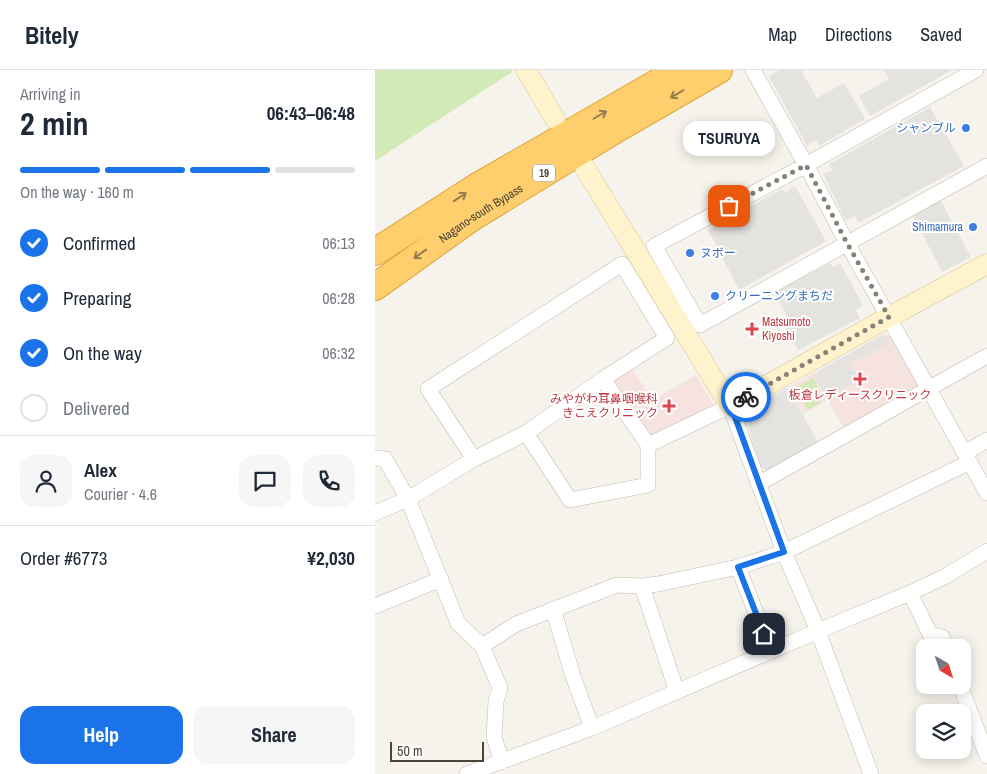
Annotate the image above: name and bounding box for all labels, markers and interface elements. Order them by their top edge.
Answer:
text: Bitely [25,19,79,51]
text: Map [768,22,797,47]
text: Directions [825,22,892,47]
text: Saved [920,22,962,47]
text: Arriving in [20,83,81,105]
one-way arrow [670,90,685,100]
text: 06:43–06:48 [267,100,355,126]
text: 2 min [20,102,89,145]
one-way arrow [592,110,607,119]
place label: シャンブル [896,120,956,136]
callout: TSURUYA [683,121,775,156]
marker: シャンブル [960,122,972,134]
text: TSURUYA [698,127,760,149]
road number: 19 [533,165,555,182]
street label: Nagano-south Bypass [436,180,526,247]
text: On the way · 160 m [20,181,134,203]
pin [708,185,750,227]
one-way arrow [453,192,467,203]
icon: bag [715,192,743,220]
place label: Shimamura [912,219,964,235]
marker: Shimamura [967,221,979,233]
icon: check [20,229,48,257]
text: Confirmed [63,230,136,256]
text: 06:13 [322,232,355,254]
place label: ヌボー [700,245,736,261]
marker: ヌボー [684,247,696,259]
one-way arrow [414,249,428,259]
icon: check [20,284,48,312]
text: Preparing [63,285,131,311]
text: 06:28 [322,287,355,309]
place label: クリーニングまちだ [725,288,833,304]
marker: クリーニングまちだ [709,290,721,302]
place label: Matsumoto Kiyoshi [762,314,811,344]
marker: Matsumoto Kiyoshi [746,323,758,335]
icon: check [20,339,48,367]
text: On the way [63,340,142,366]
text: 06:32 [322,342,355,364]
courier [721,372,771,422]
marker: 板倉レディースクリニック [853,372,867,386]
icon: bike [732,383,760,411]
place label: 板倉レディースクリニック [789,387,931,403]
place label: みやがわ耳鼻咽喉科 きこえクリニック [550,391,658,421]
text: Delivered [63,395,130,421]
marker: みやがわ耳鼻咽喉科 きこえクリニック [662,399,676,413]
button: person [20,455,72,507]
button: chat [239,455,291,507]
button: phone [303,455,355,507]
text: Alex [84,457,117,483]
text: Courier · 4.6 [84,483,157,505]
text: Order #6773 [20,545,107,571]
text: ¥2,030 [307,545,355,571]
pin [743,613,785,655]
icon: home [750,620,778,648]
north arrow [916,639,971,694]
map controls [916,639,971,759]
button: layers [916,704,971,759]
button: Help [20,706,183,764]
button: Share [193,706,355,764]
scale bar [390,739,484,762]
text: 50 m [397,742,423,760]

